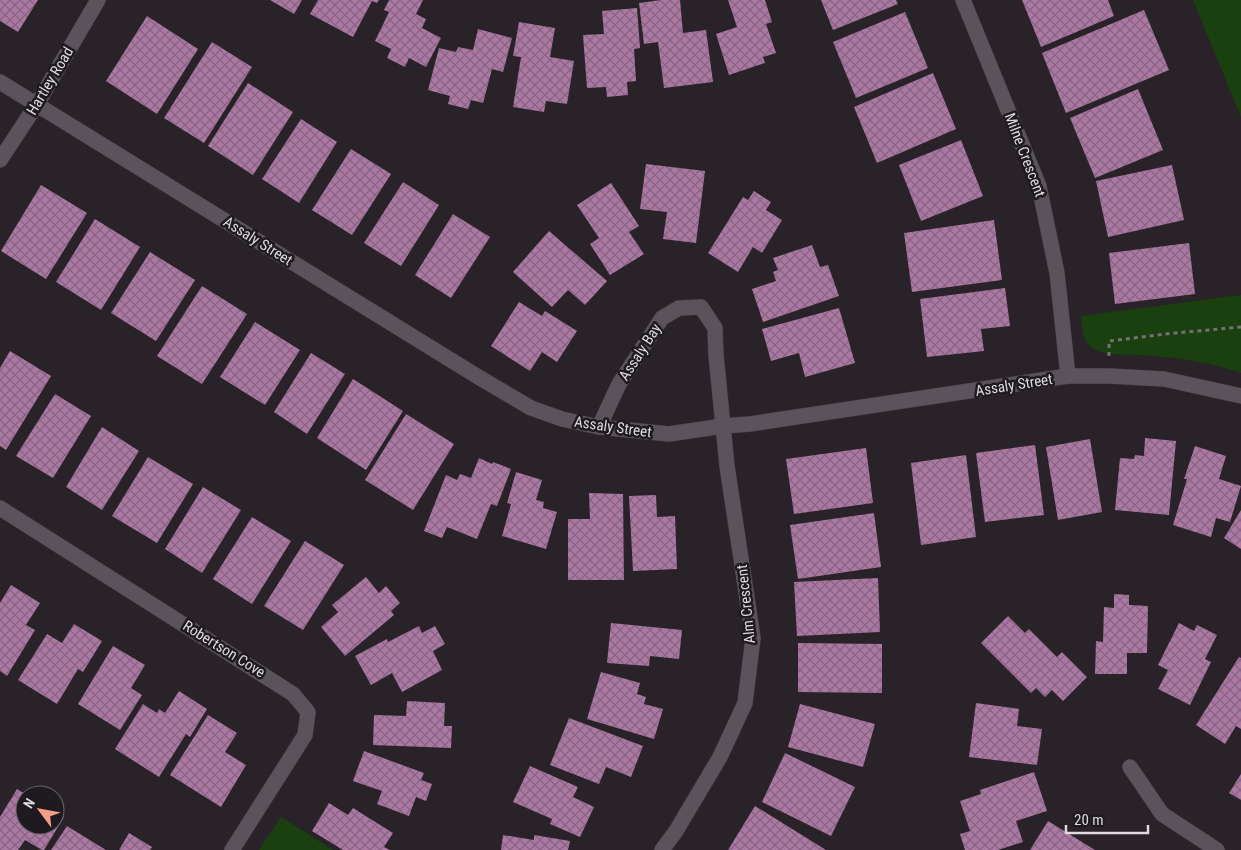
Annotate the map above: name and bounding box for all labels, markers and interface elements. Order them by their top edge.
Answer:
street label: Hartley Road [23,44,77,118]
street label: Milne Crescent [1001,110,1049,200]
street label: Assaly Street [220,213,296,269]
street label: Assaly Bay [615,320,665,384]
street label: Assaly Street [974,370,1054,400]
street label: Assaly Street [573,413,653,441]
street label: Alm Crescent [733,564,759,644]
street label: Robertson Cove [180,617,268,681]
north arrow [15,785,65,835]
text: N [20,795,38,811]
scale bar [1066,802,1148,834]
text: 20 m [1074,811,1104,829]

